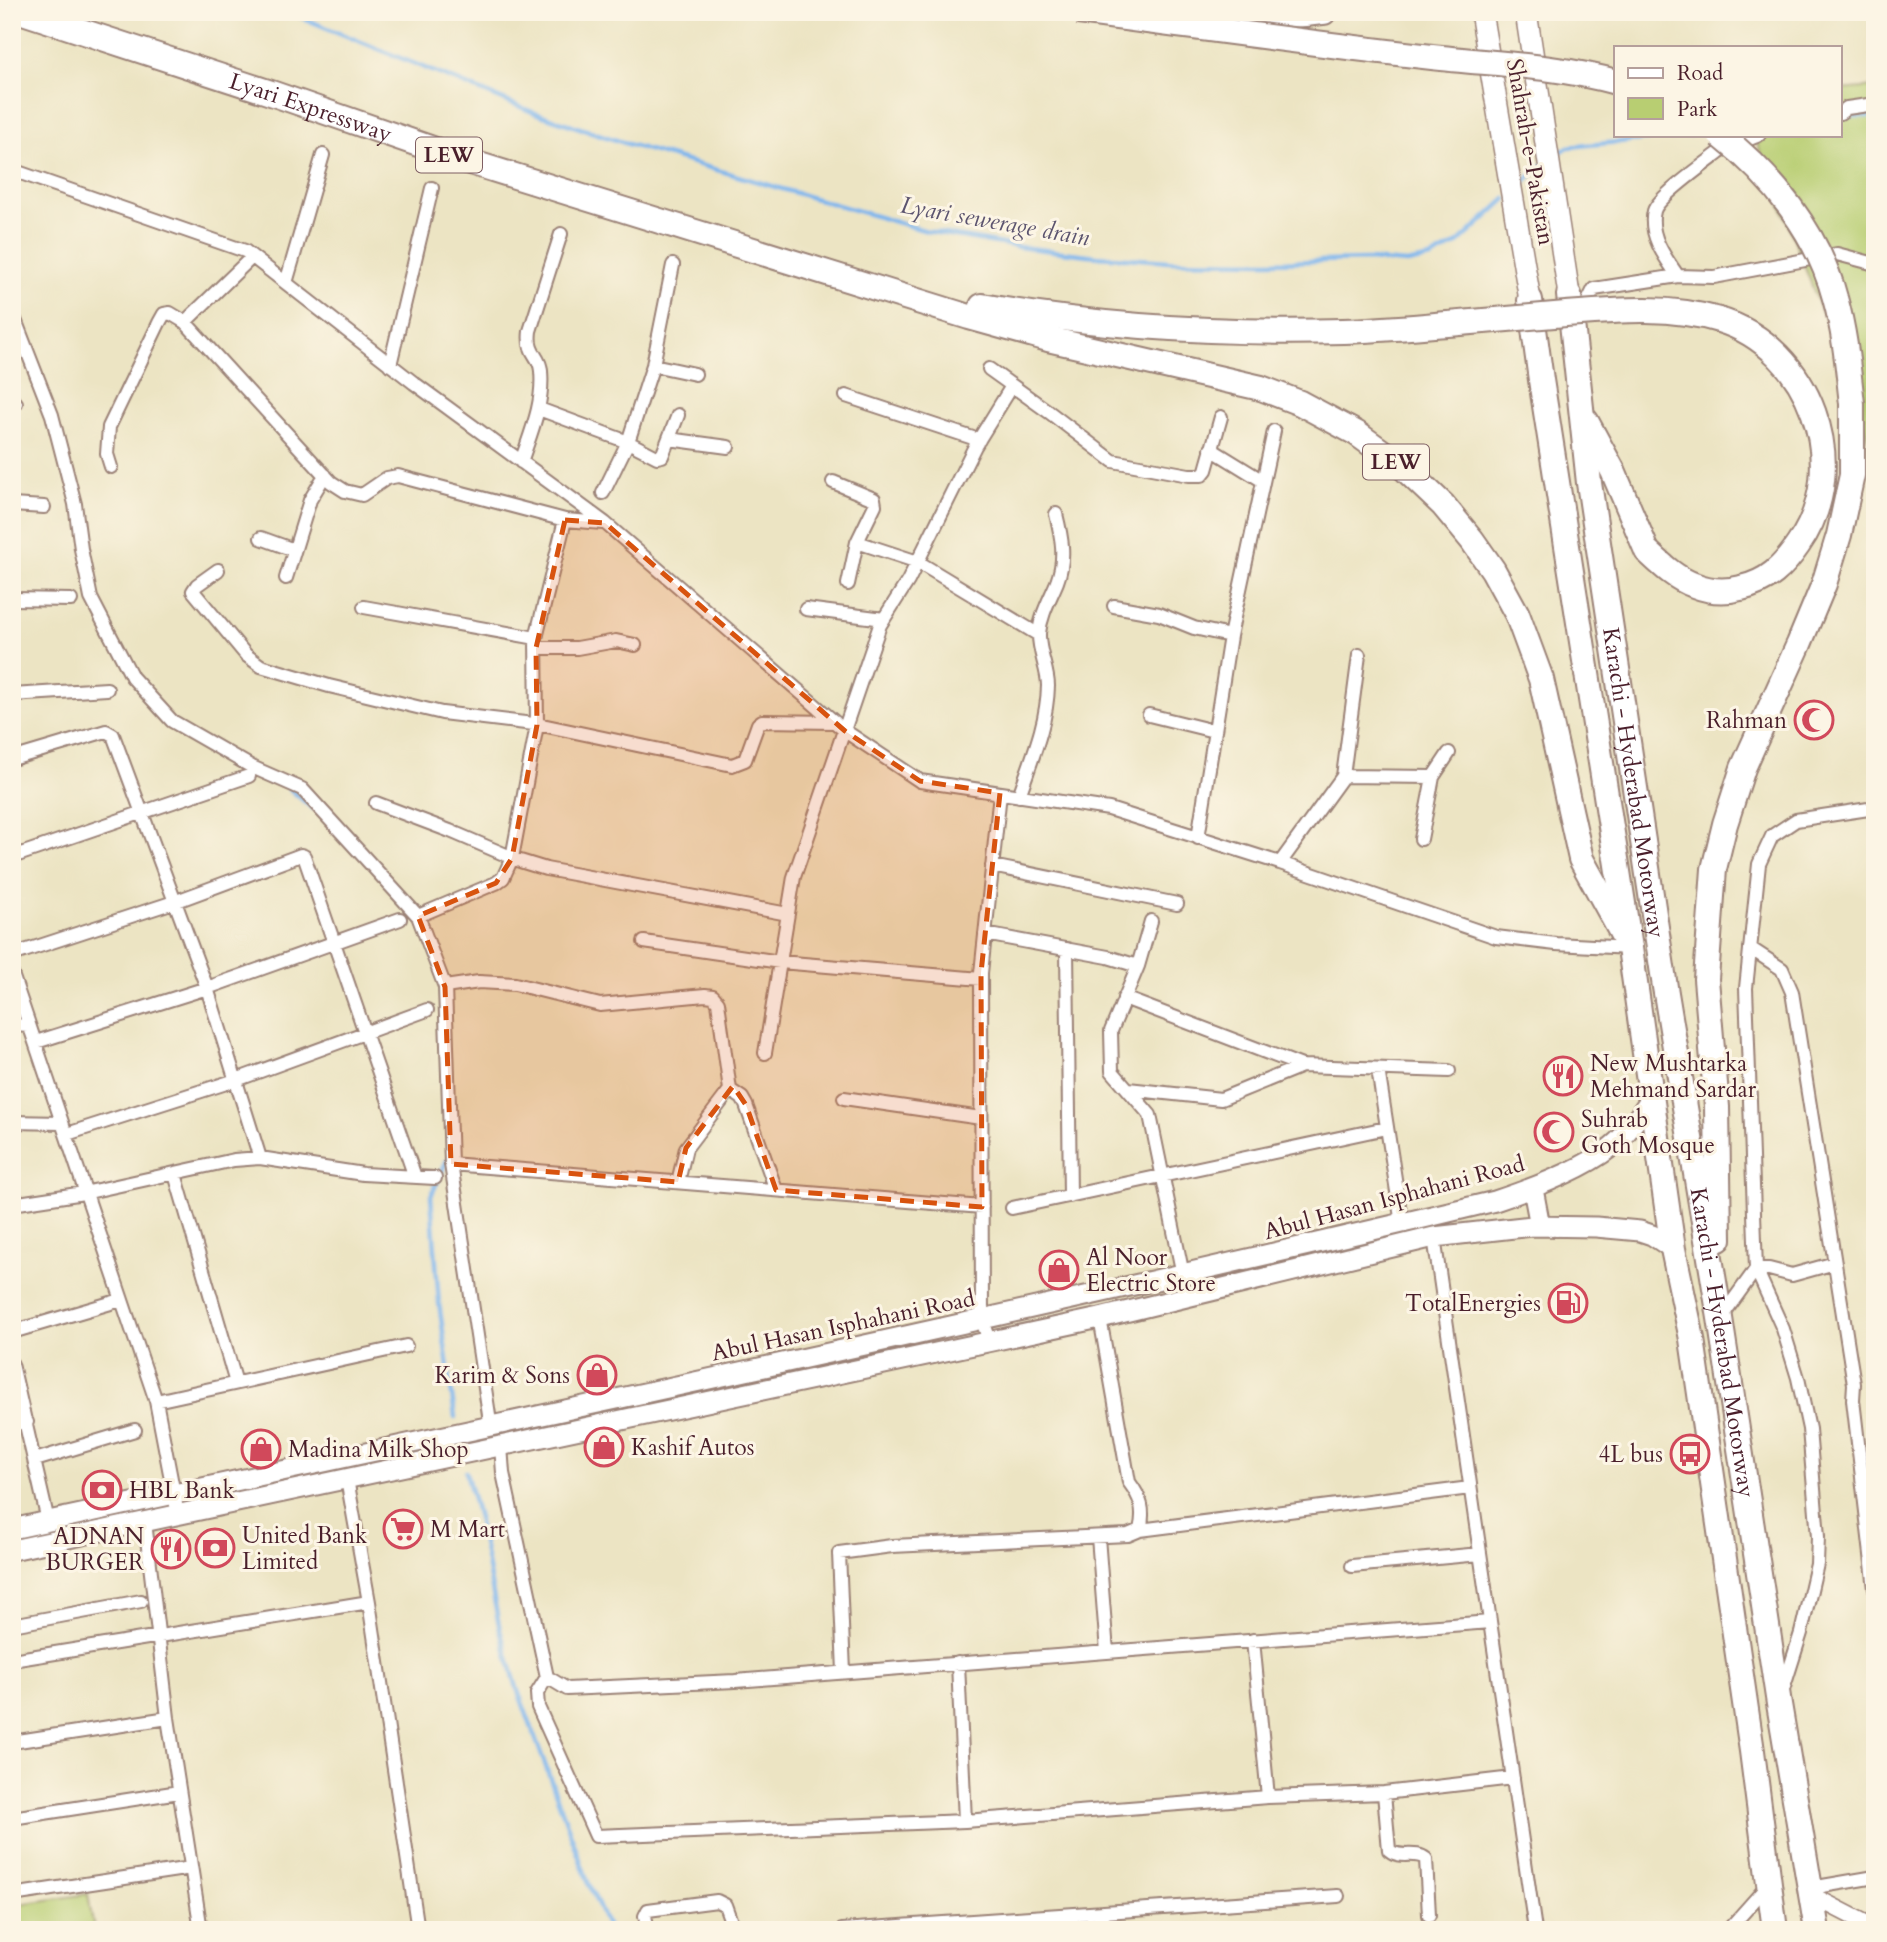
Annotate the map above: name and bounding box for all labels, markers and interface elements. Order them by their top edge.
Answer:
legend [1614,46,1842,136]
street label: Shahrah-e-Pakistan [1499,56,1562,248]
text: Road [1677,59,1723,88]
street label: Lyari Expressway [225,65,396,150]
text: Park [1677,95,1718,124]
road number: LEW [416,138,482,172]
water label: Lyari sewerage drain [898,189,1092,254]
road number: LEW [1363,444,1429,480]
street label: Karachi - Hyderabad Motorway [1595,625,1672,940]
mosque icon: Rahman [1793,699,1835,741]
place label: Rahman [1706,705,1787,736]
place label: New Mushtarka Mehmand Sardar [1590,1048,1757,1105]
restaurant icon: New Mushtarka Mehmand Sardar [1542,1055,1584,1097]
place label: Suhrab Goth Mosque [1581,1104,1715,1161]
mosque icon: Suhrab Goth Mosque [1533,1111,1575,1153]
street label: Abul Hasan Isphahani Road [1260,1148,1529,1247]
street label: Karachi - Hyderabad Motorway [1683,1185,1762,1500]
place label: Al Noor Electric Store [1086,1242,1216,1299]
shop icon: Al Noor Electric Store [1038,1249,1080,1291]
street label: Abul Hasan Isphahani Road [709,1282,978,1369]
fuel station icon: TotalEnergies [1547,1282,1589,1324]
place label: TotalEnergies [1405,1288,1541,1319]
shop icon: Karim & Sons [576,1354,618,1396]
place label: Karim & Sons [434,1360,570,1391]
shop icon: Kashif Autos [583,1426,625,1468]
shop icon: Madina Milk Shop [240,1428,282,1470]
place label: Kashif Autos [631,1432,754,1463]
bus stop icon: 4L bus [1669,1433,1711,1475]
place label: Madina Milk Shop [288,1434,469,1465]
place label: 4L bus [1598,1439,1663,1470]
bank icon: HBL Bank [81,1469,123,1511]
place label: HBL Bank [129,1475,236,1506]
supermarket icon: M Mart [382,1508,424,1550]
place label: M Mart [430,1514,505,1545]
place label: United Bank Limited [242,1520,368,1577]
place label: ADNAN BURGER [45,1521,144,1578]
bank icon: United Bank Limited [194,1527,236,1569]
restaurant icon: ADNAN BURGER [150,1528,192,1570]

